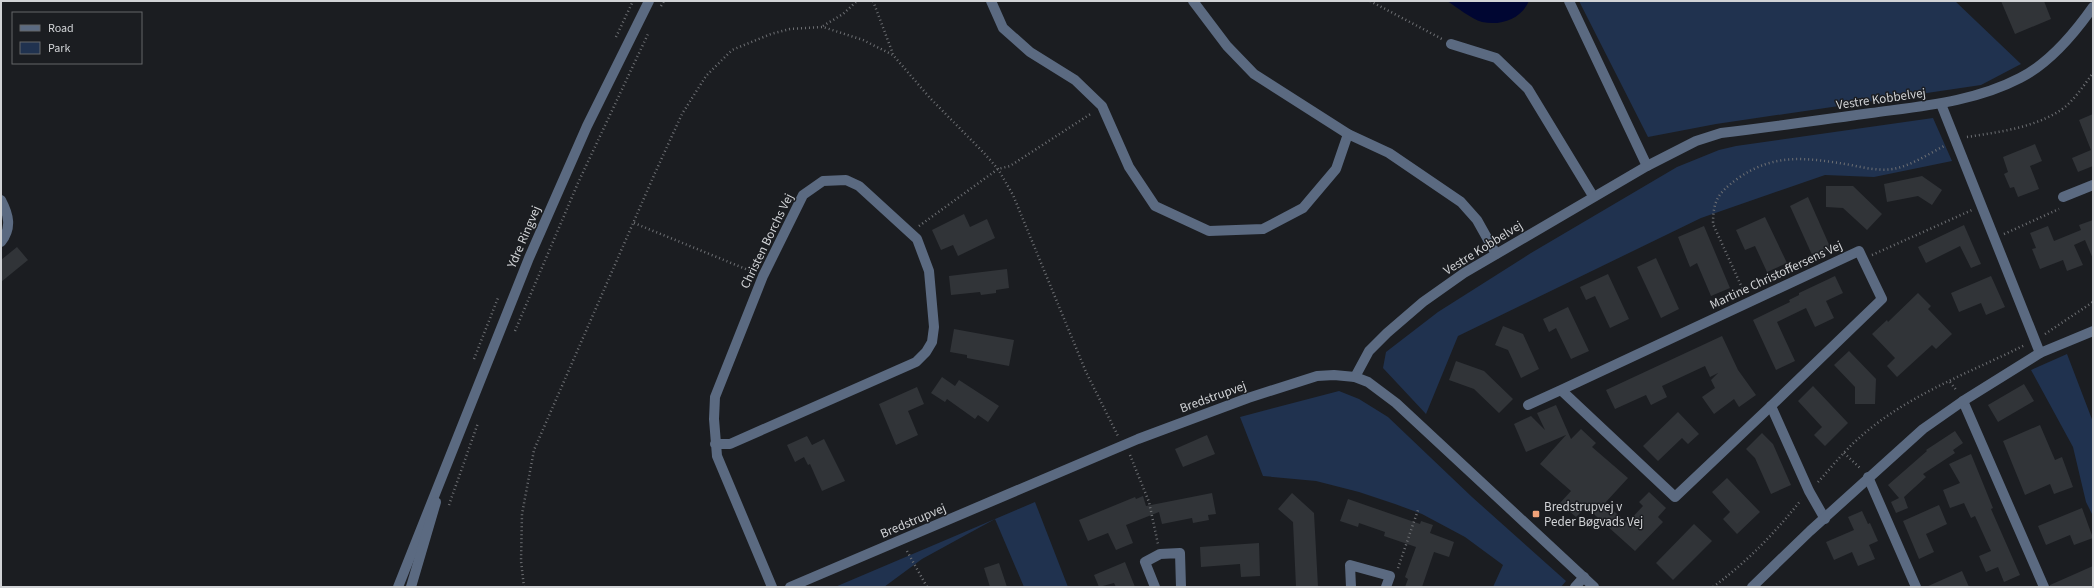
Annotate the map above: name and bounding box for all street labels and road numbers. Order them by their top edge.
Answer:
street label: Vestre Kobbelvej [1835,84,1927,114]
street label: Christen Borchs Vej [736,190,798,292]
street label: Ydre Ringvej [502,203,545,272]
street label: Vestre Kobbelvej [1440,216,1526,280]
street label: Martine Christoffersens Vej [1707,236,1845,314]
street label: Bredstrupvej [1177,377,1249,417]
street label: Bredstrupvej [877,499,949,543]

